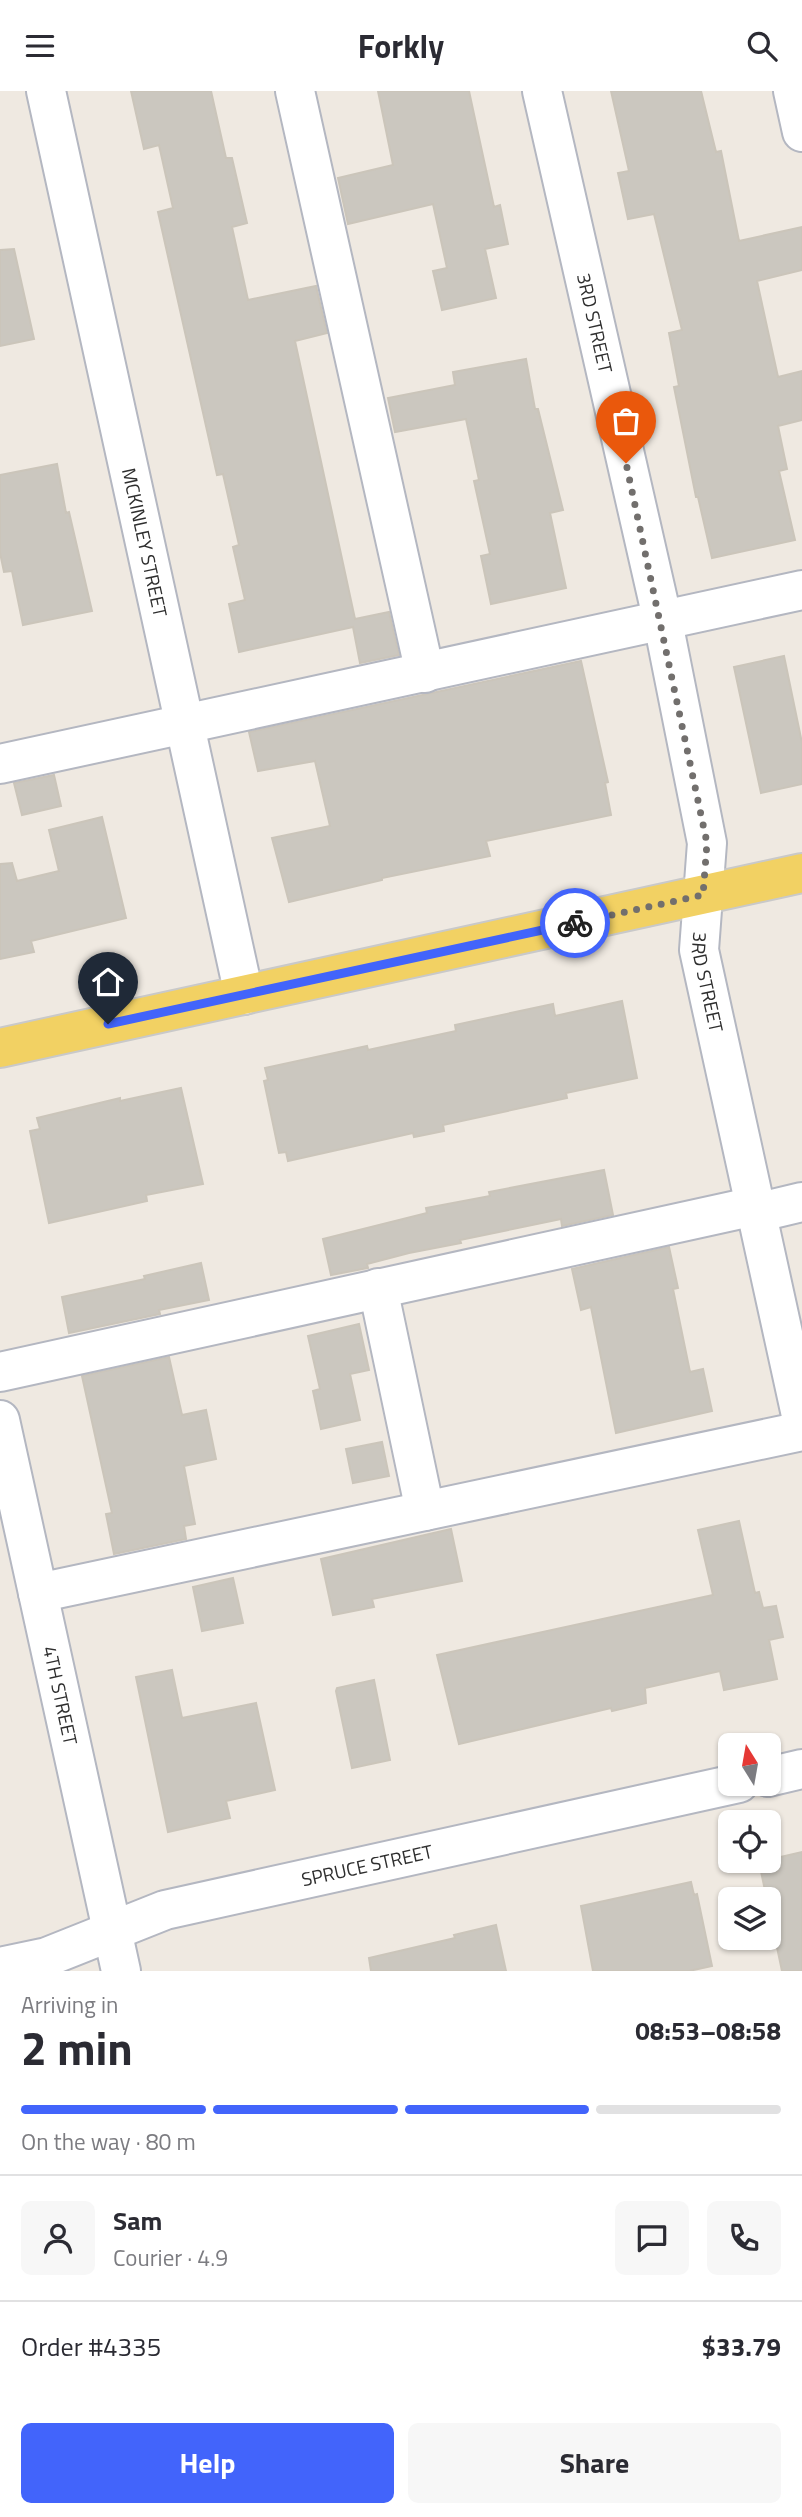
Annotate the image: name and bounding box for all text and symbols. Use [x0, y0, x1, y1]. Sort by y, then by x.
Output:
text: Forkly [358, 22, 444, 70]
icon: menu [21, 27, 59, 65]
icon: search [743, 27, 781, 65]
street label: 3RD STREET [570, 270, 621, 376]
pin [596, 391, 656, 463]
icon: bag [607, 402, 645, 440]
street label: MCKINLEY STREET [115, 465, 176, 619]
courier [540, 888, 610, 958]
icon: bike [556, 904, 594, 942]
street label: 3RD STREET [685, 931, 732, 1035]
pin [78, 952, 138, 1024]
icon: home [89, 963, 127, 1001]
street label: 4TH STREET [36, 1643, 86, 1748]
north arrow [718, 1733, 780, 1795]
map controls [718, 1733, 781, 1950]
button: locate [718, 1810, 781, 1873]
street label: SPRUCE STREET [299, 1836, 435, 1893]
button: layers [718, 1887, 781, 1950]
text: Arriving in [21, 1987, 118, 2022]
text: 08:53–08:58 [635, 2011, 781, 2050]
text: 2 min [21, 2013, 133, 2083]
text: On the way · 80 m [21, 2124, 196, 2159]
button: person [21, 2201, 95, 2275]
text: Sam [113, 2201, 162, 2240]
button: chat [615, 2201, 689, 2275]
button: phone [707, 2201, 781, 2275]
text: Courier · 4.9 [113, 2240, 228, 2275]
text: Order #4335 [21, 2327, 161, 2366]
text: $33.79 [702, 2327, 781, 2366]
button: Help [21, 2423, 394, 2503]
button: Share [408, 2423, 781, 2503]

